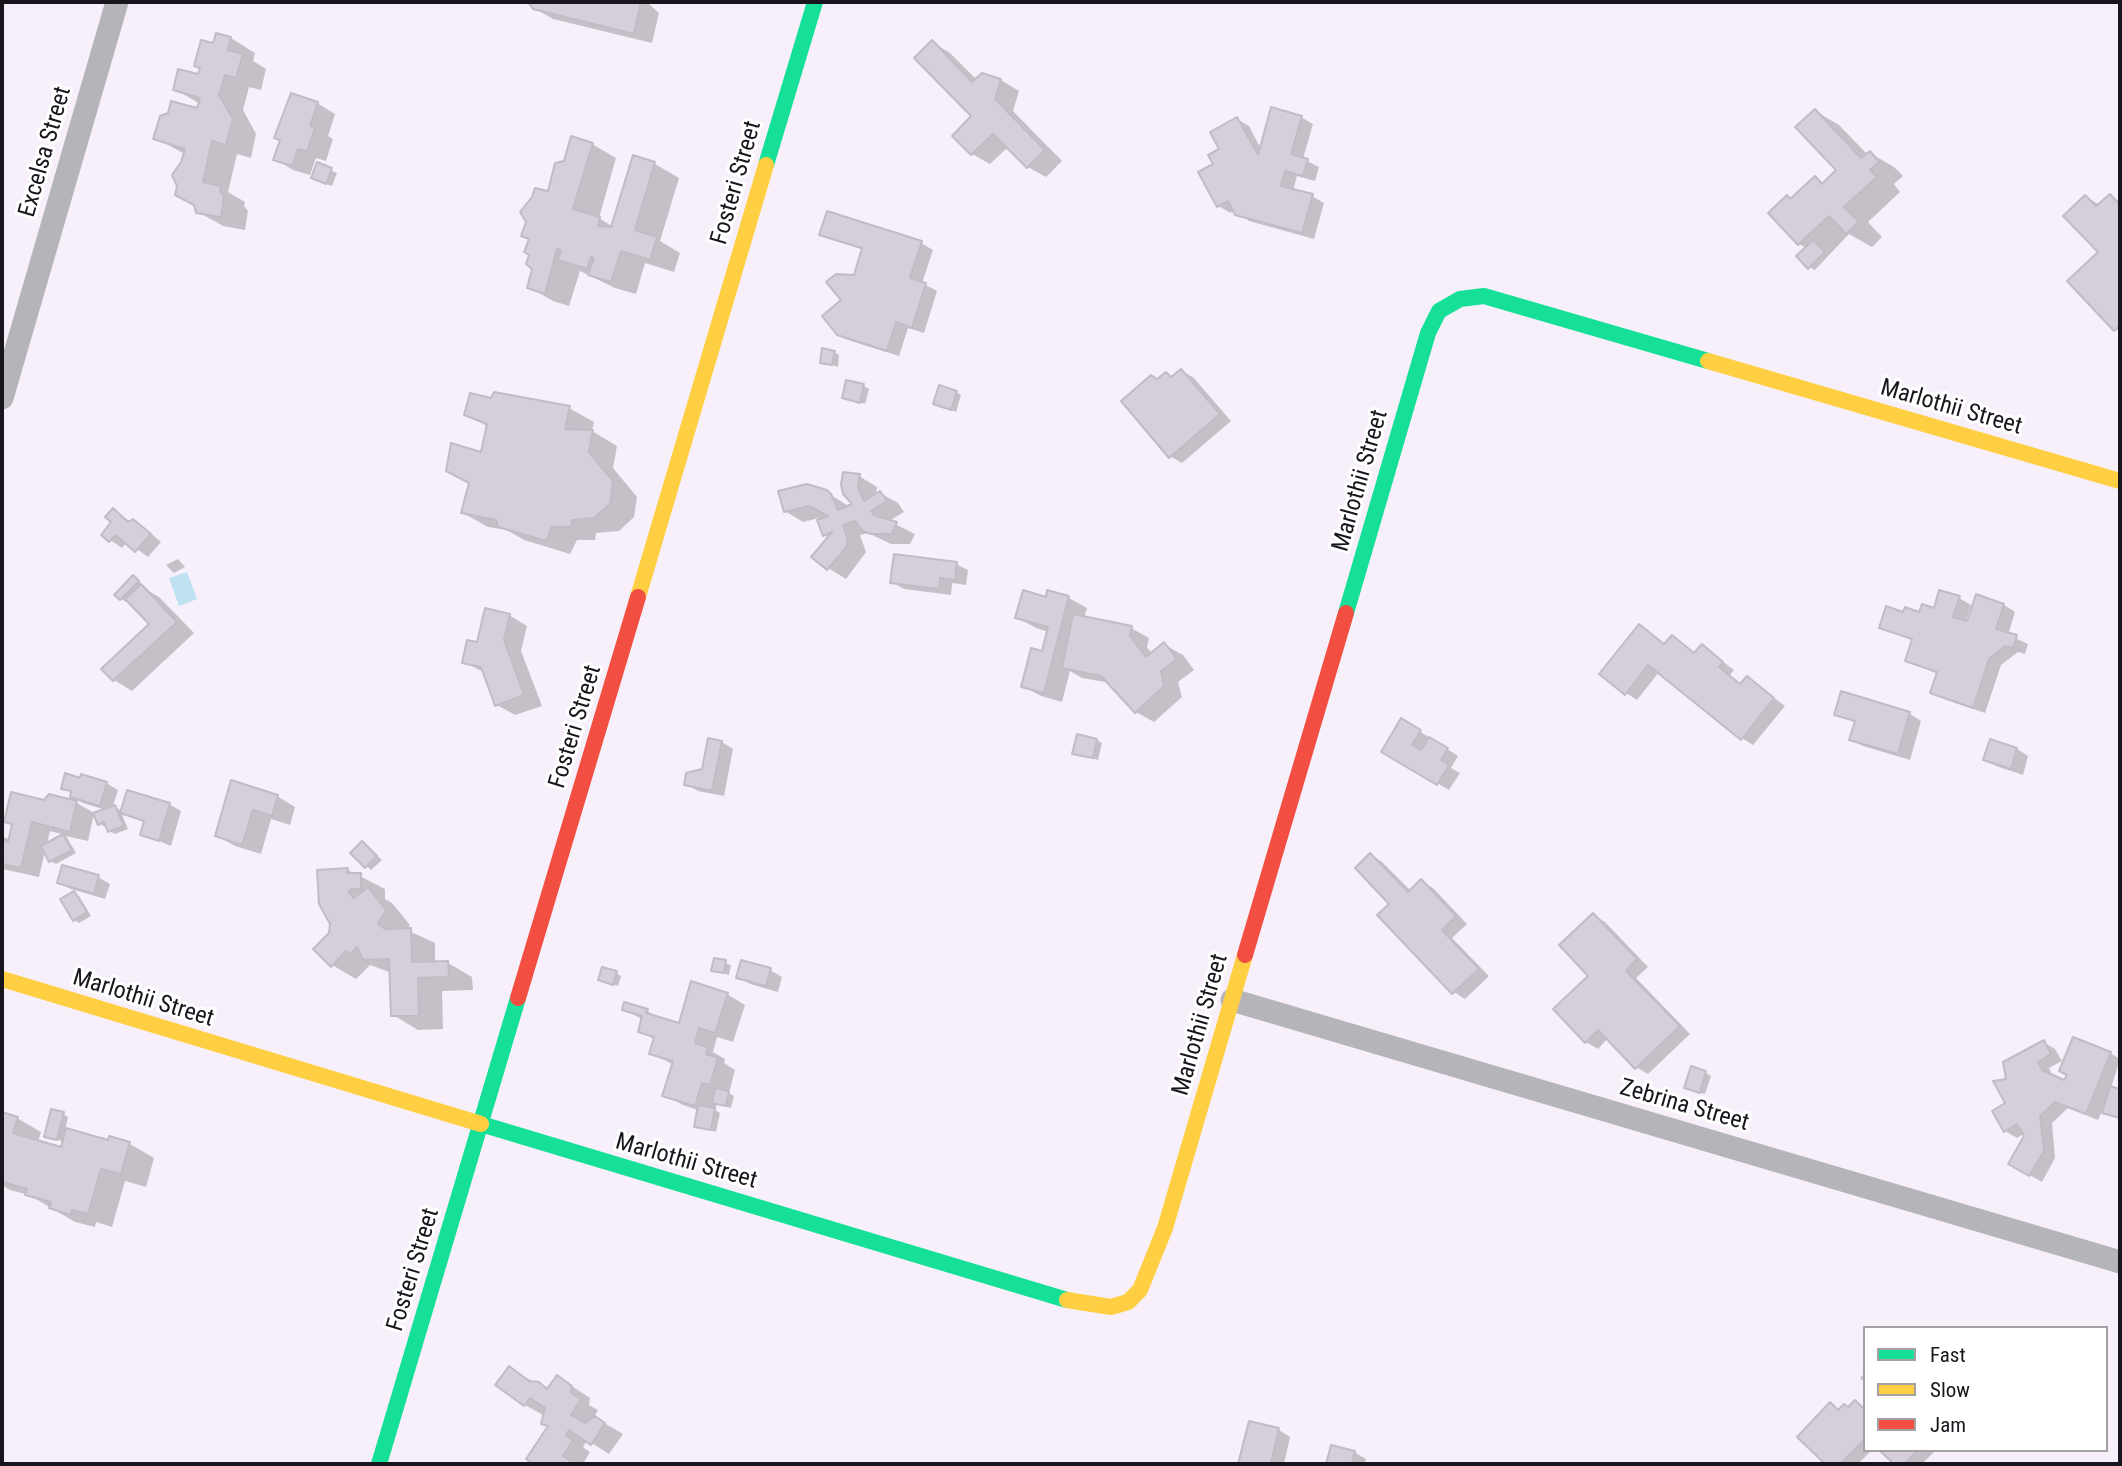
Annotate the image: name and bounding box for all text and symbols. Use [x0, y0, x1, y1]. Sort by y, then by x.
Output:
street label: Excelsa Street [14, 84, 78, 220]
street label: Fosteri Street [706, 118, 768, 248]
street label: Marlothii Street [1877, 374, 2025, 442]
street label: Marlothii Street [1327, 407, 1395, 555]
street label: Fosteri Street [544, 662, 608, 792]
street label: Marlothii Street [1167, 951, 1235, 1099]
street label: Marlothii Street [69, 964, 217, 1034]
street label: Zebrina Street [1616, 1074, 1752, 1138]
street label: Marlothii Street [612, 1128, 760, 1196]
street label: Fosteri Street [382, 1205, 446, 1335]
legend [1863, 1326, 2108, 1452]
text: Fast [1930, 1343, 1966, 1367]
text: Slow [1930, 1378, 1970, 1402]
text: Jam [1930, 1413, 1966, 1437]

